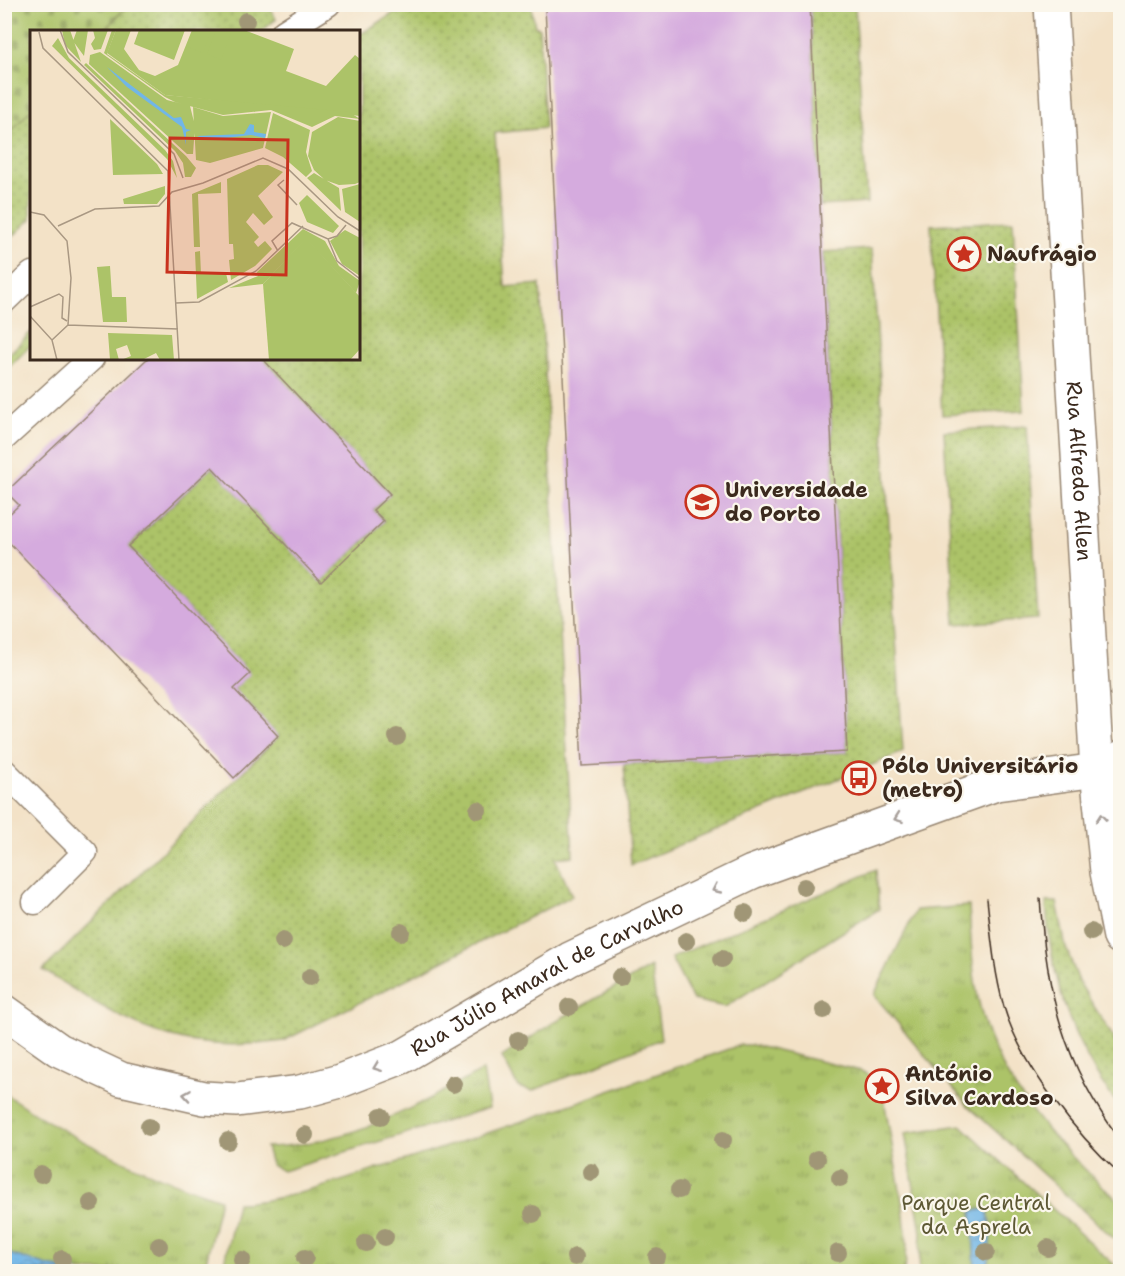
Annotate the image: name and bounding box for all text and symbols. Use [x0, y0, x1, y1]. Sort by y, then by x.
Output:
inset map [30, 30, 360, 360]
place icon: Naufrágio [946, 236, 982, 272]
place label: Naufrágio [987, 240, 1097, 268]
street label: Rua Alfredo Allen [1060, 380, 1098, 562]
place label: Universidade do Porto [725, 476, 868, 528]
school or university icon: Universidade do Porto [684, 484, 720, 520]
place label: Pólo Universitário (metro) [882, 752, 1078, 804]
bus stop icon: Pólo Universitário (metro) [841, 760, 877, 796]
one-way arrow [893, 810, 904, 823]
one-way arrow [1095, 813, 1108, 822]
one-way arrow [712, 882, 723, 894]
street label: Rua Júlio Amaral de Carvalho [405, 893, 688, 1063]
one-way arrow [372, 1060, 383, 1072]
place label: António Silva Cardoso [905, 1060, 1054, 1112]
place icon: António Silva Cardoso [864, 1068, 900, 1104]
one-way arrow [182, 1090, 191, 1102]
park label: Parque Central da Asprela [901, 1189, 1051, 1241]

